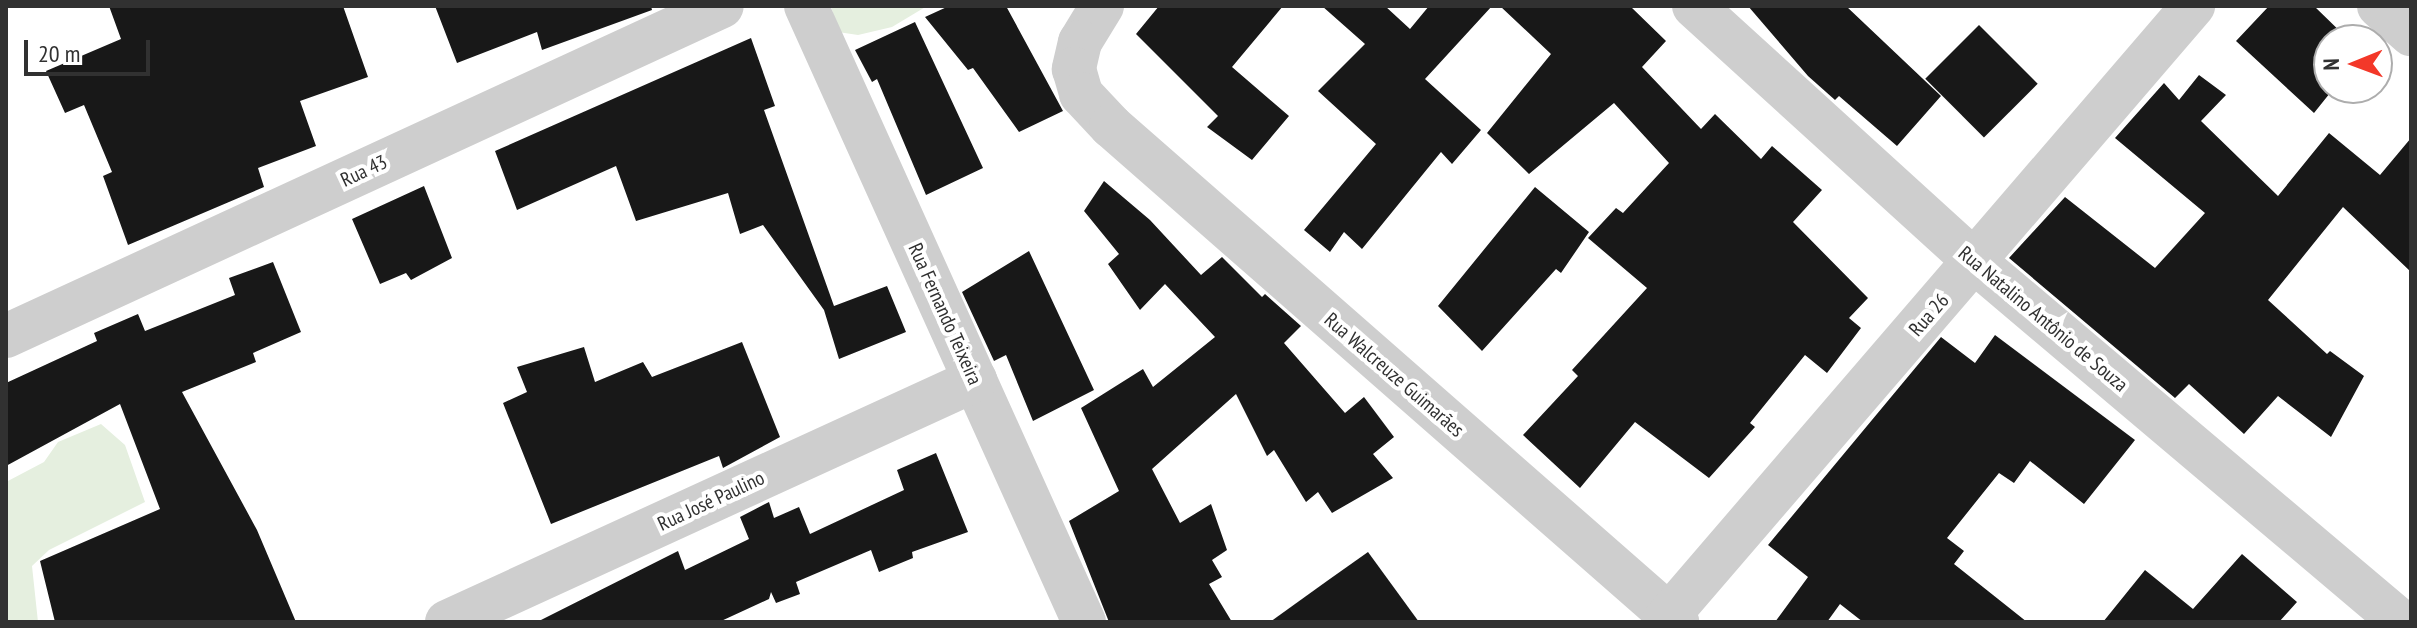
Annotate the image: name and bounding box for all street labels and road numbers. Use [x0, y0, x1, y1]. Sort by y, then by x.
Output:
street label: Rua 43 [337, 150, 391, 192]
street label: Rua Fernando Teixeira [903, 239, 987, 389]
street label: Rua Natalino Antônio de Souza [1953, 241, 2133, 397]
street label: Rua 26 [1904, 289, 1954, 341]
street label: Rua Walcreuze Guimarães [1319, 308, 1469, 442]
street label: Rua José Paulino [654, 466, 768, 536]

